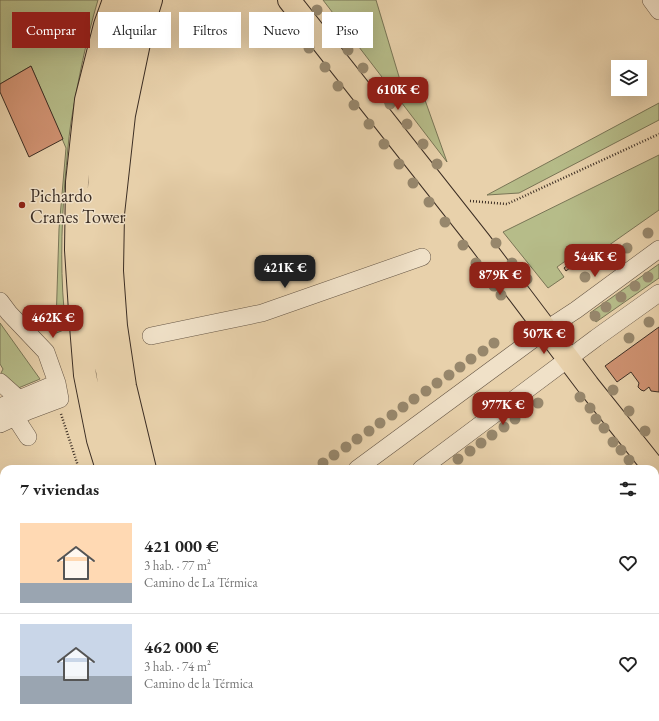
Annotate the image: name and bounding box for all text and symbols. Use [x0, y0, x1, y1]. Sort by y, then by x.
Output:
chip: Comprar [12, 12, 90, 48]
chip: Alquilar [98, 12, 171, 48]
chip: Filtros [179, 12, 241, 48]
chip: Nuevo [249, 12, 314, 48]
chip: Piso [322, 12, 373, 48]
map controls [611, 60, 647, 96]
button: layers [611, 60, 647, 96]
pin: 610K € [365, 77, 431, 111]
text: 610K € [376, 81, 420, 98]
place label: Pichardo Cranes Tower [30, 184, 126, 228]
marker: Pichardo Cranes Tower [17, 200, 27, 210]
pin: 544K € [562, 244, 628, 278]
text: 544K € [573, 248, 617, 265]
pin: 421K € [252, 255, 318, 289]
text: 421K € [263, 259, 307, 276]
pin: 879K € [467, 262, 533, 296]
text: 879K € [478, 266, 522, 283]
pin: 462K € [20, 305, 86, 339]
text: 462K € [31, 309, 75, 326]
pin: 507K € [511, 321, 577, 355]
text: 507K € [522, 325, 566, 342]
pin: 977K € [470, 392, 536, 426]
text: 977K € [481, 396, 525, 413]
text: 7 viviendas [20, 478, 99, 500]
icon: filters [617, 478, 639, 500]
text: 421 000 € [144, 535, 219, 557]
icon: home [52, 539, 100, 587]
icon: heart [617, 552, 639, 574]
text: 3 hab. · 77 m² [144, 557, 211, 574]
text: Camino de La Térmica [144, 574, 258, 591]
text: 462 000 € [144, 636, 219, 658]
icon: home [52, 640, 100, 688]
icon: heart [617, 653, 639, 675]
text: 3 hab. · 74 m² [144, 658, 211, 675]
text: Camino de la Térmica [144, 675, 253, 692]

